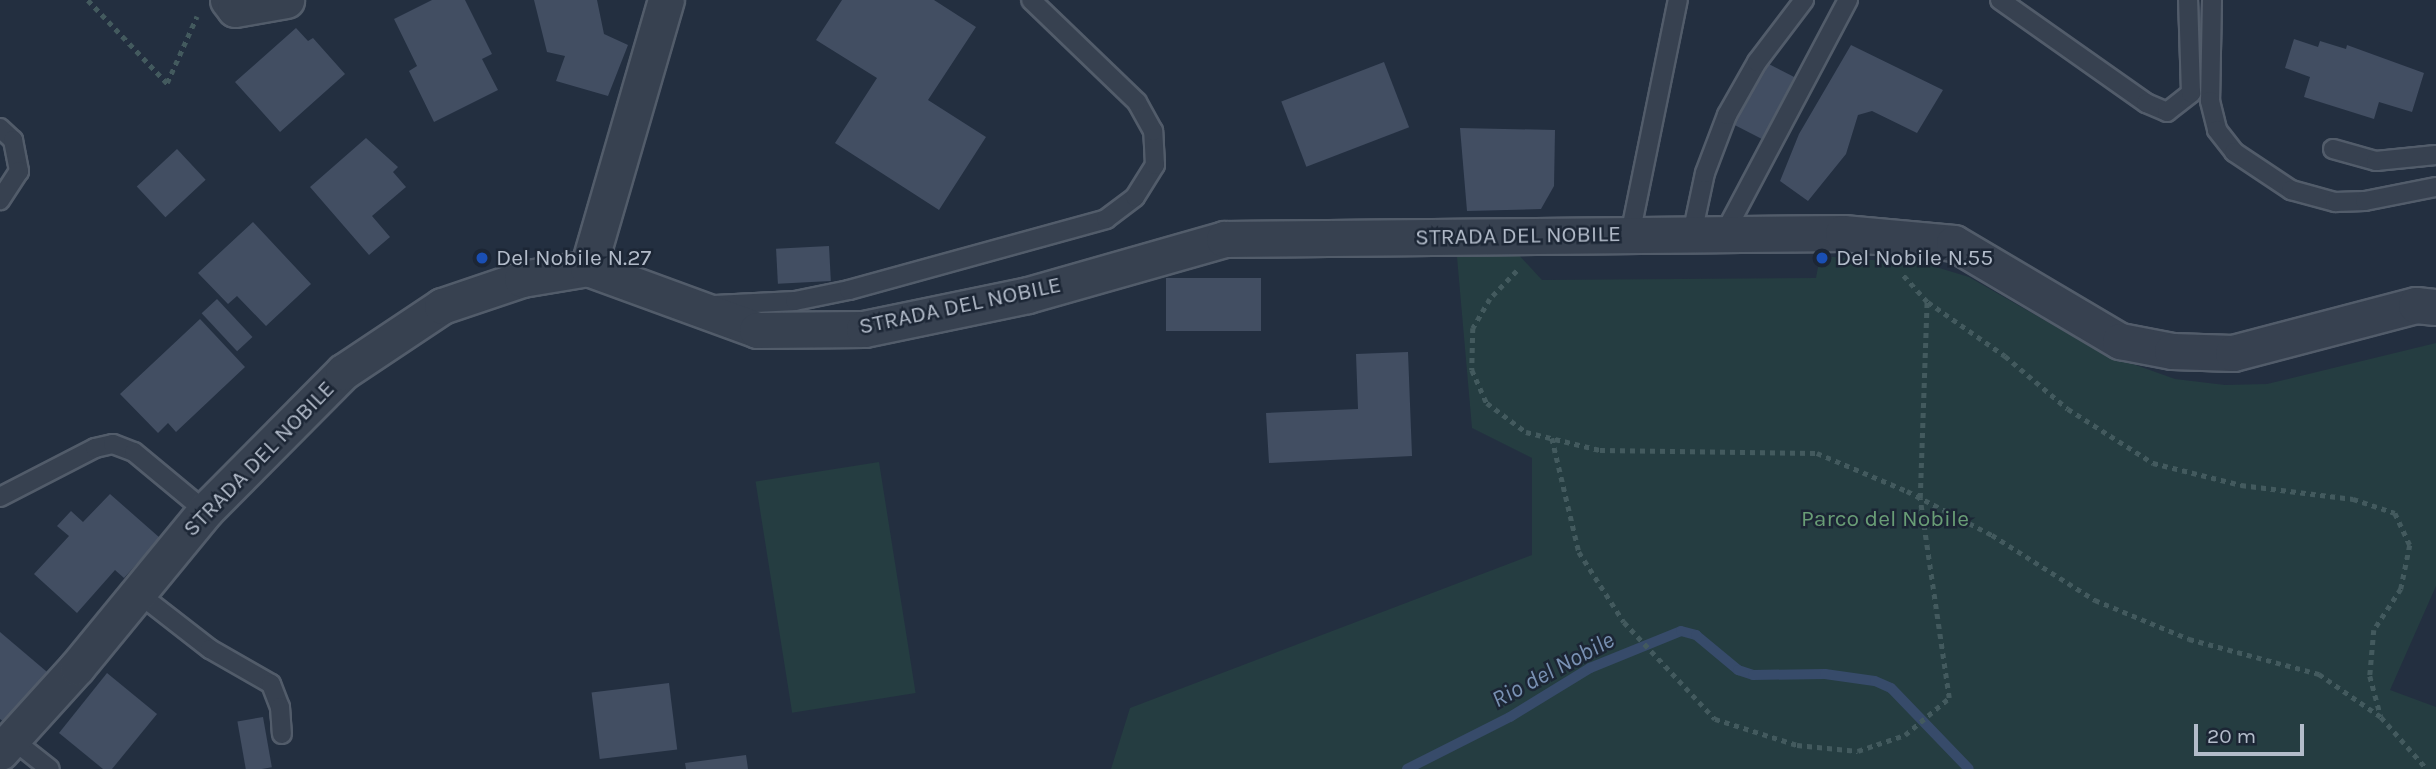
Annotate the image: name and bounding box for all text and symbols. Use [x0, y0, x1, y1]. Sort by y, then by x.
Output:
street label: STRADA DEL NOBILE [1415, 220, 1621, 252]
place label: Del Nobile N.27 [496, 244, 651, 272]
place label: Del Nobile N.55 [1836, 244, 1993, 272]
marker: Del Nobile N.27 [474, 250, 490, 266]
marker: Del Nobile N.55 [1814, 250, 1830, 266]
street label: STRADA DEL NOBILE [856, 271, 1064, 341]
street label: STRADA DEL NOBILE [178, 375, 340, 543]
park label: Parco del Nobile [1801, 505, 1969, 533]
water label: Rio del Nobile [1487, 626, 1619, 714]
scale bar [2198, 710, 2308, 754]
text: 20 m [2207, 724, 2256, 748]

